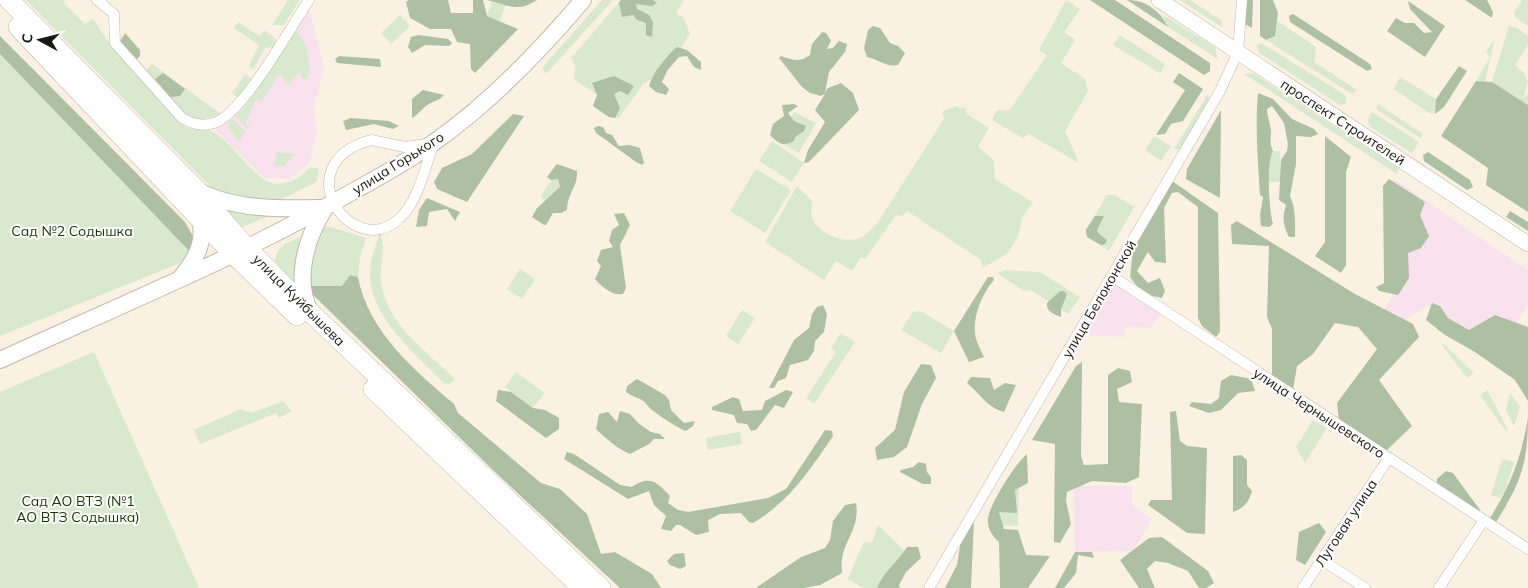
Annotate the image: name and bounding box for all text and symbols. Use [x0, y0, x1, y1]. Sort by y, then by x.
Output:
north arrow [15, 15, 65, 65]
text: С [18, 33, 37, 44]
street label: проспект Строителей [1277, 75, 1409, 169]
street label: улица Горького [349, 128, 447, 198]
park label: Сад №2 Содышка [11, 222, 133, 240]
street label: улица Белоконской [1058, 237, 1140, 361]
street label: улица Куйбышева [249, 250, 349, 350]
street label: улица Чернышевского [1250, 364, 1388, 462]
street label: Луговая улица [1311, 476, 1381, 570]
park label: Сад АО ВТЗ (№1 АО ВТЗ Содышка) [16, 492, 140, 526]

